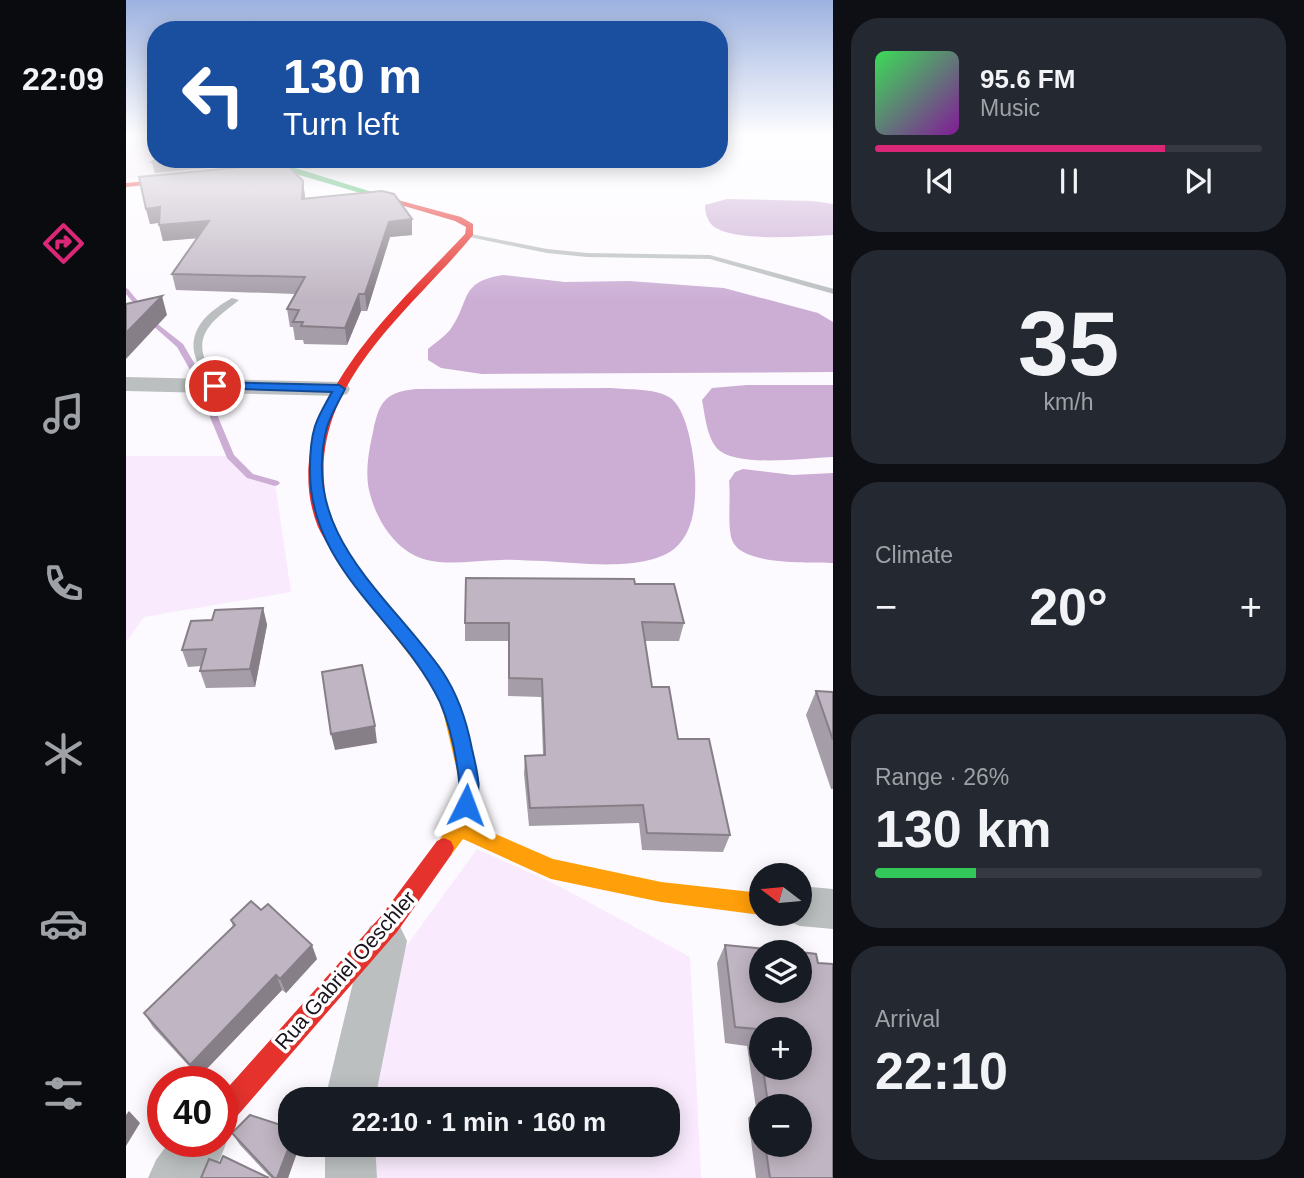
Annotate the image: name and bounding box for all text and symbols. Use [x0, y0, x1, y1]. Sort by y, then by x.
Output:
icon: left [168, 49, 259, 140]
text: 130 m [283, 49, 422, 103]
text: 22:09 [22, 61, 104, 97]
text: 95.6 FM [980, 64, 1075, 94]
text: Music [980, 95, 1040, 121]
text: Turn left [283, 106, 399, 142]
icon: previous [921, 162, 959, 200]
icon: pause [1050, 162, 1088, 200]
icon: next [1179, 162, 1217, 200]
icon: directions [39, 219, 88, 268]
text: 35 [1018, 293, 1119, 394]
pin [185, 356, 245, 416]
icon: arrive [196, 367, 234, 405]
icon: music [39, 389, 88, 438]
text: km/h [1044, 389, 1093, 415]
text: Climate [875, 542, 953, 568]
icon: phone [39, 559, 88, 608]
text: 20° [1029, 578, 1108, 636]
text: − [875, 586, 897, 628]
text: + [1240, 586, 1262, 628]
icon: climate [39, 729, 88, 778]
text: Range · 26% [875, 764, 1009, 790]
position arrow [429, 768, 503, 842]
text: 130 km [875, 800, 1051, 858]
north arrow [749, 863, 812, 926]
map controls [749, 863, 812, 1157]
street label: Rua Gabriel Oeschler [270, 886, 420, 1054]
icon: car [39, 899, 88, 948]
button: layers [749, 940, 812, 1003]
text: Arrival [875, 1006, 940, 1032]
button: + [749, 1017, 812, 1080]
text: 22:10 [875, 1042, 1008, 1100]
speed limit sign: 40 [147, 1066, 238, 1157]
icon: filters [39, 1069, 88, 1118]
button: − [749, 1094, 812, 1157]
text: 22:10 · 1 min · 160 m [352, 1107, 606, 1137]

